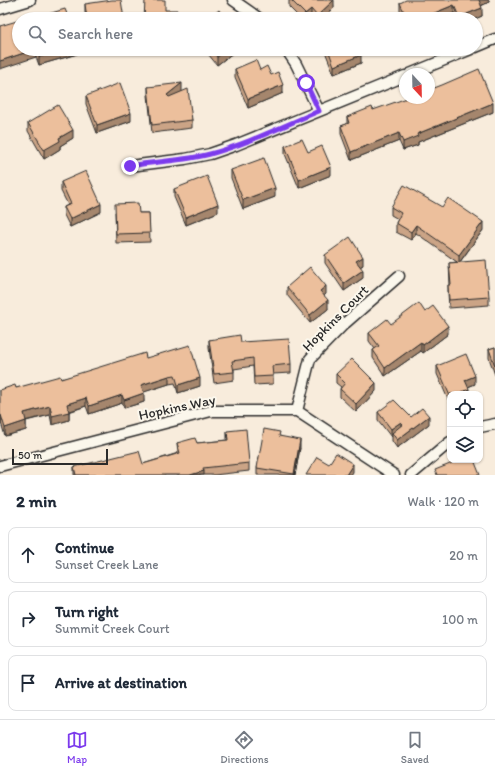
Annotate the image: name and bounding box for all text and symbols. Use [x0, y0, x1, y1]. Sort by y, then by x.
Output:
search box [12, 12, 483, 56]
icon: search [26, 23, 48, 45]
text: Search here [58, 25, 133, 43]
north arrow [399, 68, 435, 104]
route start [297, 74, 315, 92]
route end [121, 157, 139, 175]
street label: Hopkins Court [299, 282, 372, 355]
street label: Hopkins Way [137, 391, 217, 424]
map controls [447, 391, 483, 463]
button: locate [447, 391, 483, 427]
button: layers [447, 427, 483, 463]
scale bar [12, 447, 108, 466]
text: 50 m [18, 449, 42, 462]
text: 2 min [16, 491, 56, 511]
text: Walk · 120 m [408, 494, 479, 509]
text: Continue [55, 539, 114, 557]
icon: ahead [17, 544, 39, 566]
text: 20 m [449, 548, 478, 563]
text: Sunset Creek Lane [55, 557, 159, 572]
text: Turn right [55, 603, 119, 621]
icon: right [17, 608, 39, 630]
text: 100 m [442, 612, 478, 627]
text: Summit Creek Court [55, 621, 170, 636]
icon: arrive [17, 672, 39, 694]
text: Arrive at destination [55, 674, 187, 692]
tab: Map [66, 729, 88, 766]
tab: Directions [220, 729, 269, 766]
tab: Saved [401, 729, 429, 766]

